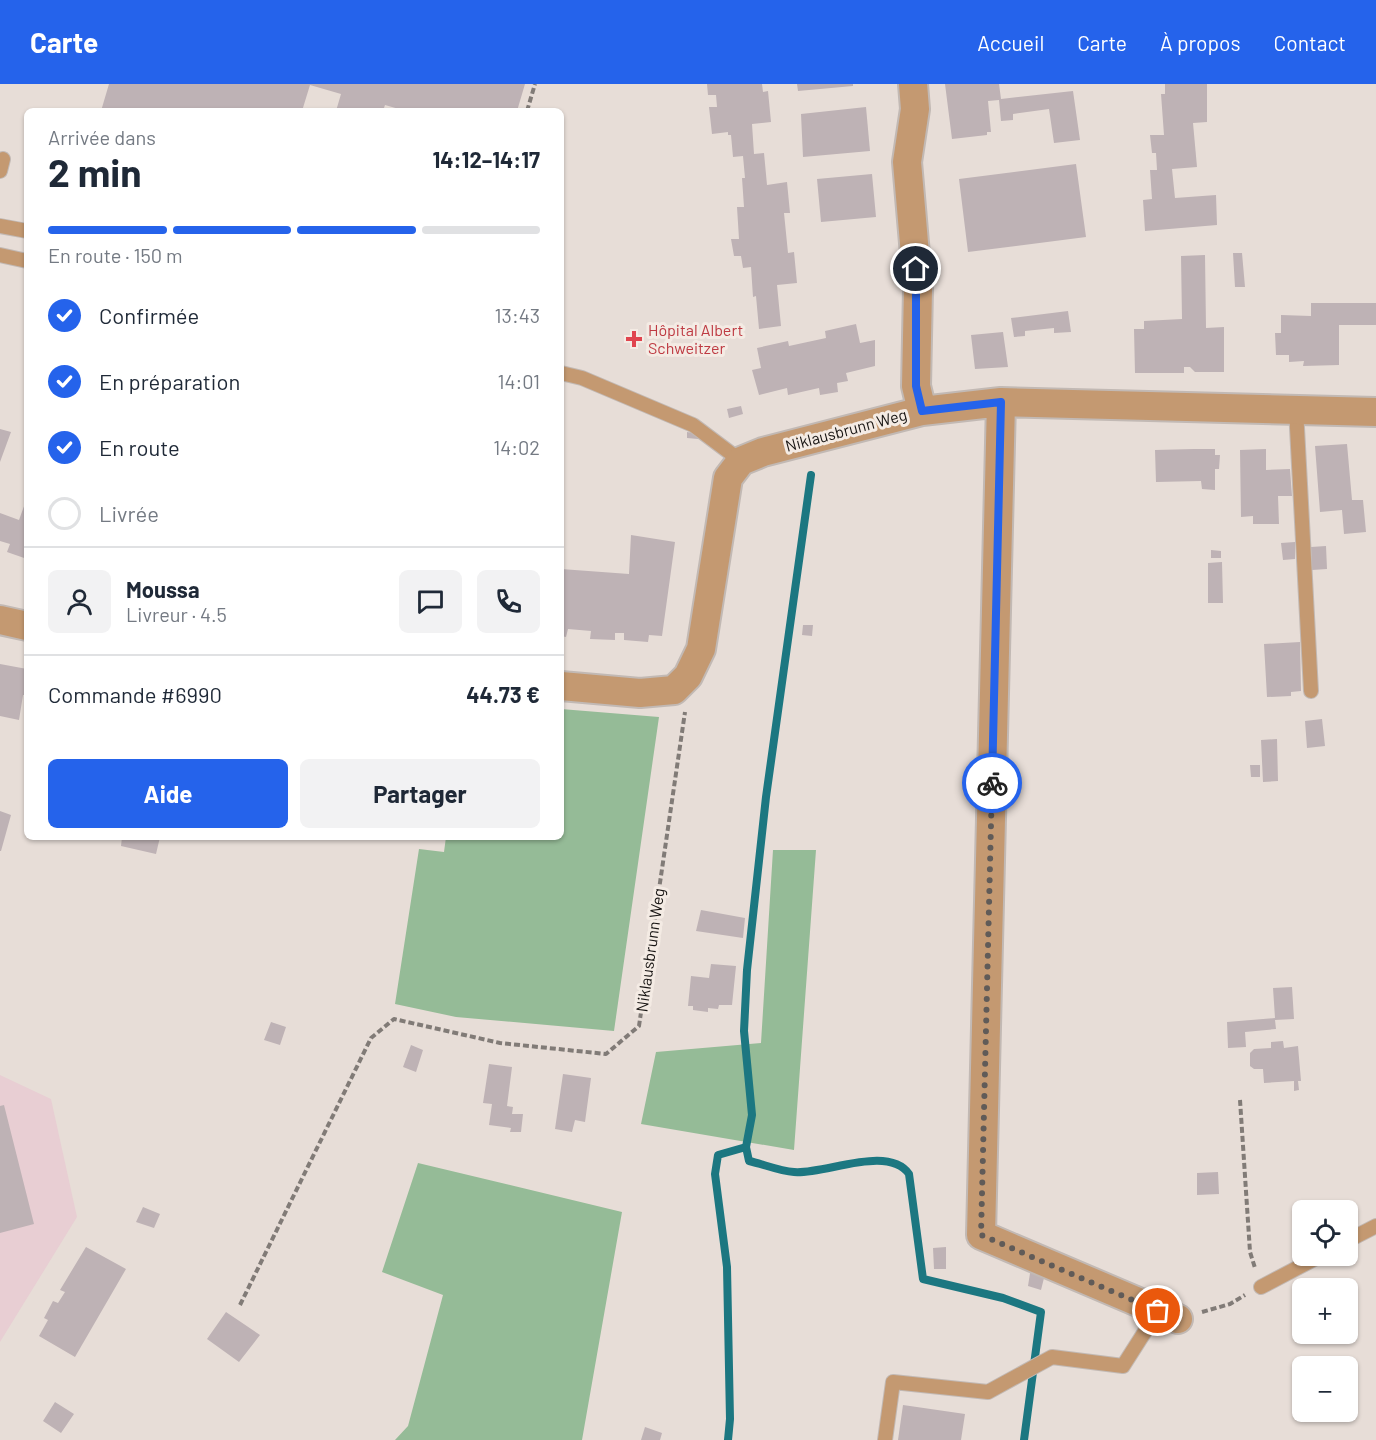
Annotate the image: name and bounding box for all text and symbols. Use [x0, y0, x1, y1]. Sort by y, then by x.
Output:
text: Carte [30, 25, 98, 59]
text: Accueil [977, 30, 1044, 55]
text: Carte [1077, 30, 1127, 55]
text: À propos [1160, 30, 1241, 55]
text: Contact [1274, 30, 1346, 55]
text: Arrivée dans [48, 125, 156, 149]
text: 14:12–14:17 [433, 146, 540, 172]
text: 2 min [48, 148, 141, 195]
text: En route · 150 m [48, 243, 183, 267]
pin [890, 243, 941, 294]
icon: home [899, 252, 932, 285]
icon: check [48, 299, 81, 332]
text: Confirmée [99, 302, 199, 328]
text: 13:43 [495, 303, 540, 327]
place label: Hôpital Albert Schweitzer [648, 320, 743, 357]
marker: Hôpital Albert Schweitzer [625, 330, 643, 348]
icon: check [48, 365, 81, 398]
text: En préparation [99, 368, 240, 394]
text: 14:01 [497, 369, 540, 393]
street label: Niklausbrunn Weg [783, 404, 909, 455]
icon: check [48, 431, 81, 464]
text: En route [99, 434, 180, 460]
text: 14:02 [493, 435, 540, 459]
text: Livrée [99, 500, 159, 526]
button: person [48, 570, 111, 633]
button: chat [399, 570, 462, 633]
button: phone [477, 570, 540, 633]
text: Moussa [126, 576, 200, 602]
text: Livreur · 4.5 [126, 602, 227, 626]
text: Commande #6990 [48, 681, 222, 707]
text: 44.73 € [466, 681, 540, 707]
courier [962, 753, 1022, 813]
button: Aide [48, 759, 288, 828]
button: Partager [300, 759, 540, 828]
icon: bike [976, 767, 1009, 800]
street label: Niklausbrunn Weg [631, 887, 668, 1013]
map controls [1292, 1200, 1358, 1422]
button: locate [1292, 1200, 1358, 1266]
button: + [1292, 1278, 1358, 1344]
pin [1132, 1285, 1183, 1336]
icon: bag [1141, 1294, 1174, 1327]
button: − [1292, 1356, 1358, 1422]

